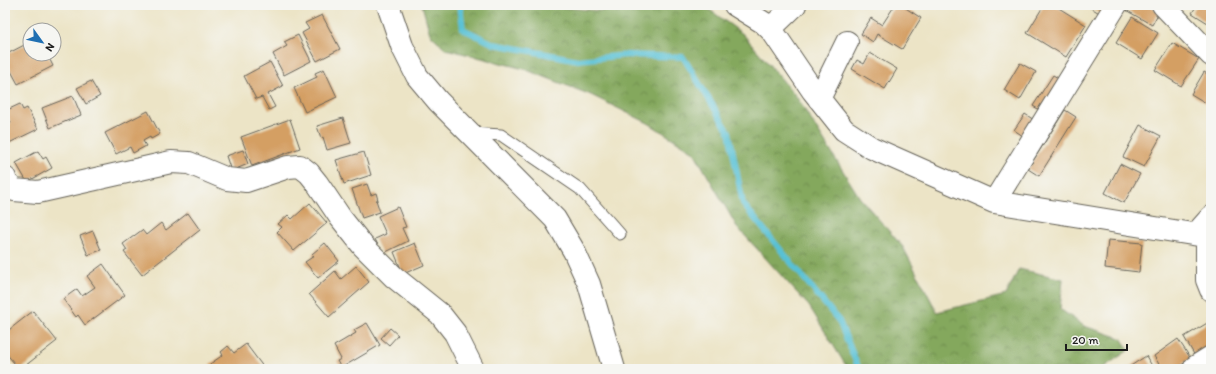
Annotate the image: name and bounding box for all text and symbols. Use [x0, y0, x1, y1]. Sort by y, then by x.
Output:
north arrow [22, 22, 62, 62]
text: N [42, 41, 57, 54]
scale bar [1066, 326, 1127, 352]
text: 20 m [1072, 333, 1099, 347]

